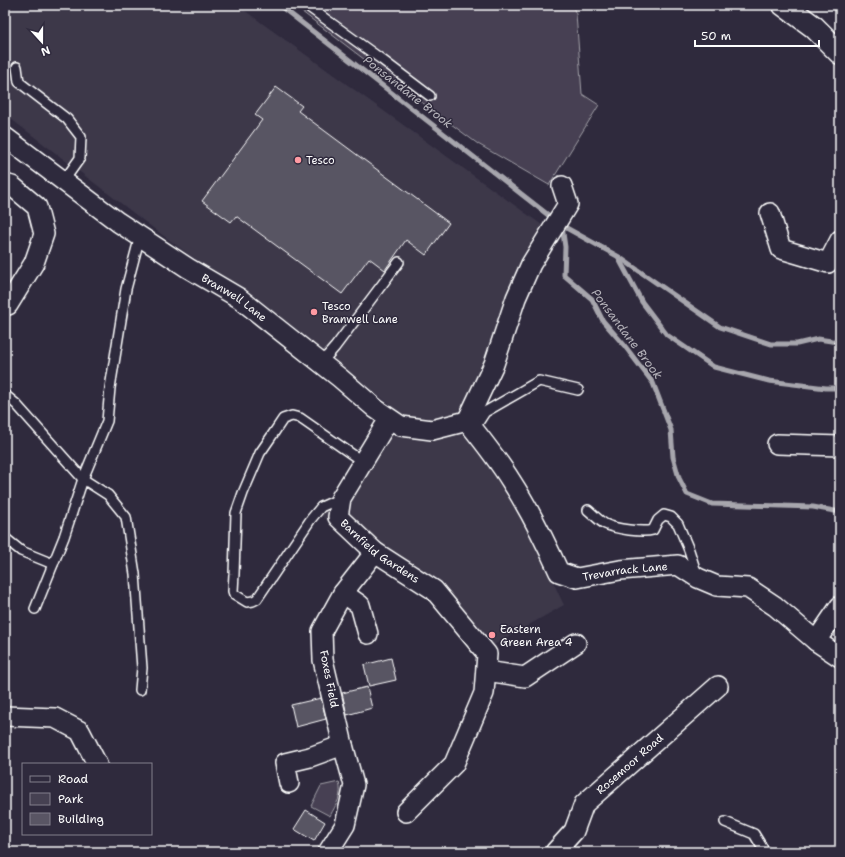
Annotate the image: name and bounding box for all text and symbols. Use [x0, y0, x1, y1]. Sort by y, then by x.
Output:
north arrow [22, 22, 62, 62]
scale bar [695, 22, 819, 48]
text: 50 m [701, 28, 731, 44]
text: N [38, 42, 52, 60]
water label: Ponsandane Brook [360, 52, 456, 132]
place label: Tesco [306, 153, 335, 168]
marker: Tesco [293, 155, 303, 165]
street label: Branwell Lane [199, 270, 270, 325]
water label: Ponsandane Brook [588, 286, 666, 382]
place label: Tesco Branwell Lane [322, 299, 398, 327]
marker: Tesco Branwell Lane [309, 307, 319, 317]
street label: Barnfield Gardens [337, 516, 423, 586]
street label: Trevarrack Lane [581, 558, 668, 584]
place label: Eastern Green Area 4 [500, 622, 573, 650]
marker: Eastern Green Area 4 [487, 630, 497, 640]
street label: Foxes Field [316, 649, 342, 709]
street label: Rosemoor Road [593, 730, 666, 797]
legend [22, 763, 152, 835]
text: Road [58, 771, 89, 787]
text: Park [58, 791, 84, 807]
text: Building [58, 811, 104, 827]

